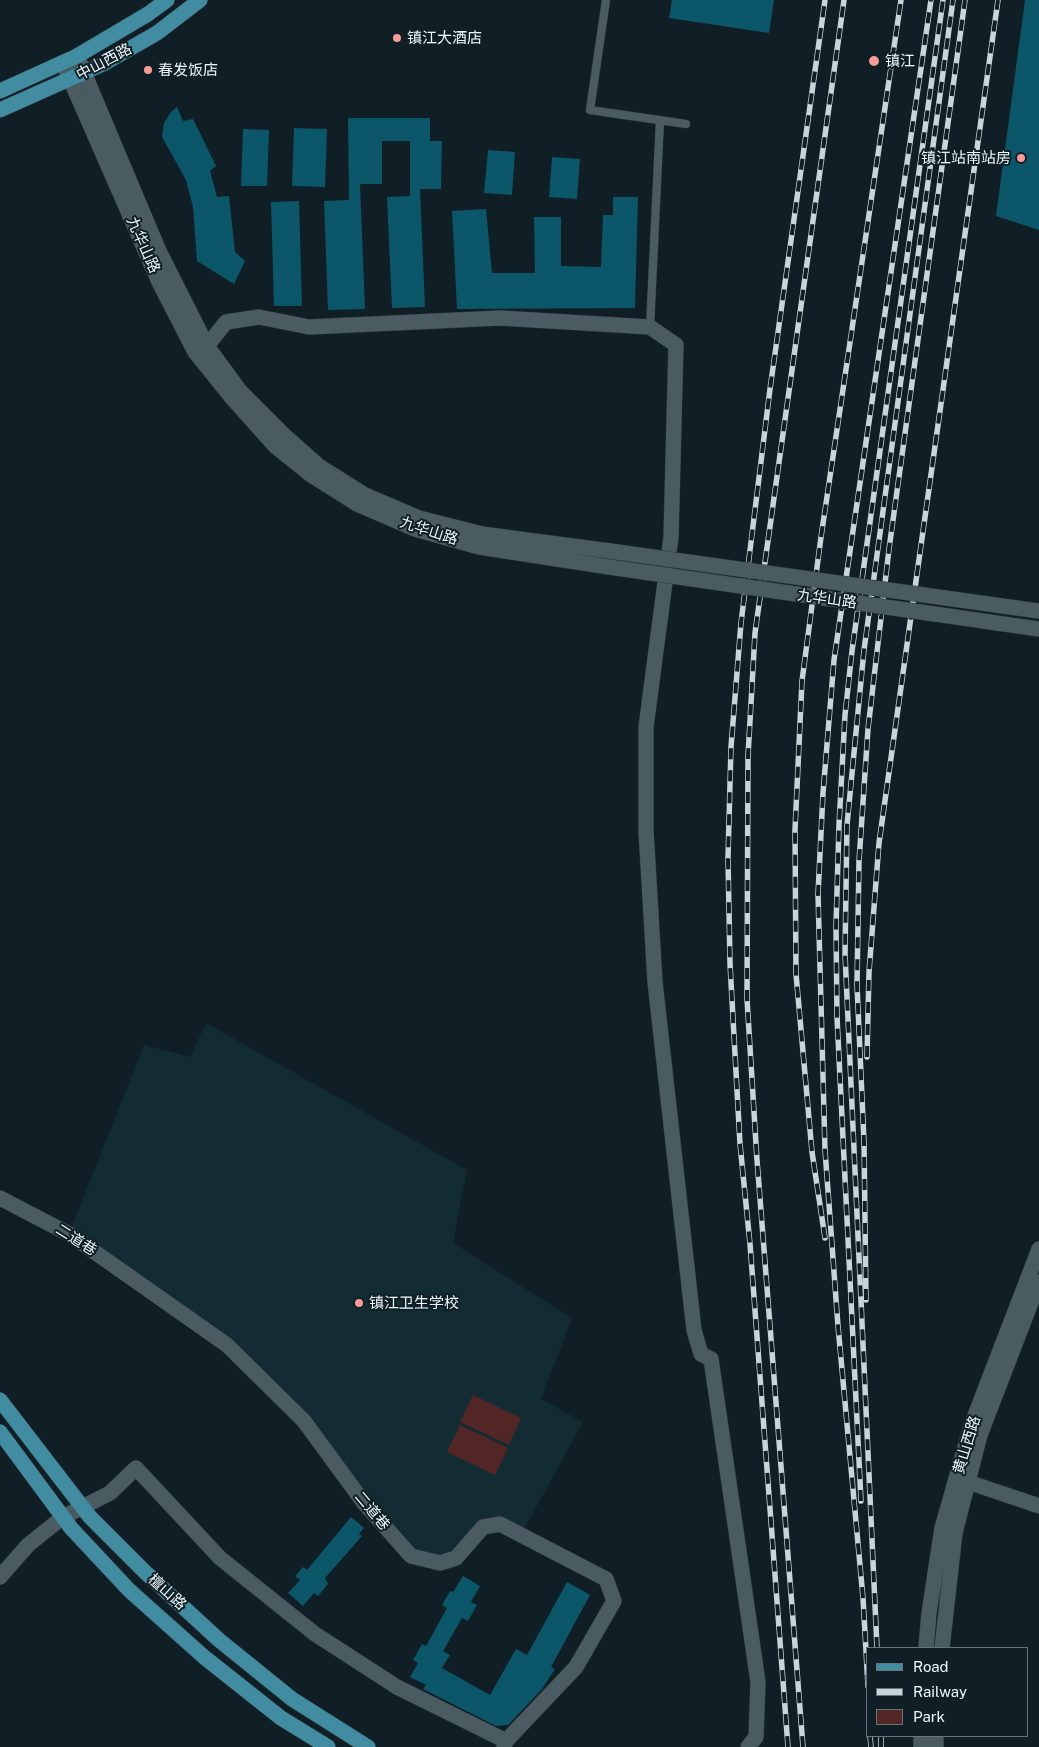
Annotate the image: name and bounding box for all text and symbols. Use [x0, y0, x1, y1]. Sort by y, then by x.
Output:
place label: 镇江大酒店 [407, 29, 482, 47]
marker: 镇江大酒店 [391, 32, 403, 44]
street label: 中山西路 [73, 40, 135, 84]
place label: 镇江 [885, 52, 915, 70]
marker: 镇江 [867, 54, 881, 68]
place label: 春发饭店 [158, 61, 218, 79]
marker: 春发饭店 [142, 64, 154, 76]
place label: 镇江站南站房 [921, 149, 1011, 167]
marker: 镇江站南站房 [1015, 152, 1027, 164]
street label: 九华山路 [123, 214, 163, 276]
street label: 九华山路 [398, 513, 460, 549]
street label: 九华山路 [796, 586, 858, 612]
street label: 二道巷 [52, 1220, 100, 1260]
place label: 镇江卫生学校 [369, 1294, 459, 1312]
marker: 镇江卫生学校 [353, 1297, 365, 1309]
street label: 黄山西路 [950, 1414, 984, 1476]
street label: 二道巷 [351, 1488, 393, 1534]
street label: 檀山路 [144, 1570, 190, 1614]
legend [866, 1647, 1029, 1737]
text: Road [913, 1658, 949, 1675]
text: Railway [913, 1683, 967, 1700]
text: Park [913, 1708, 945, 1725]

